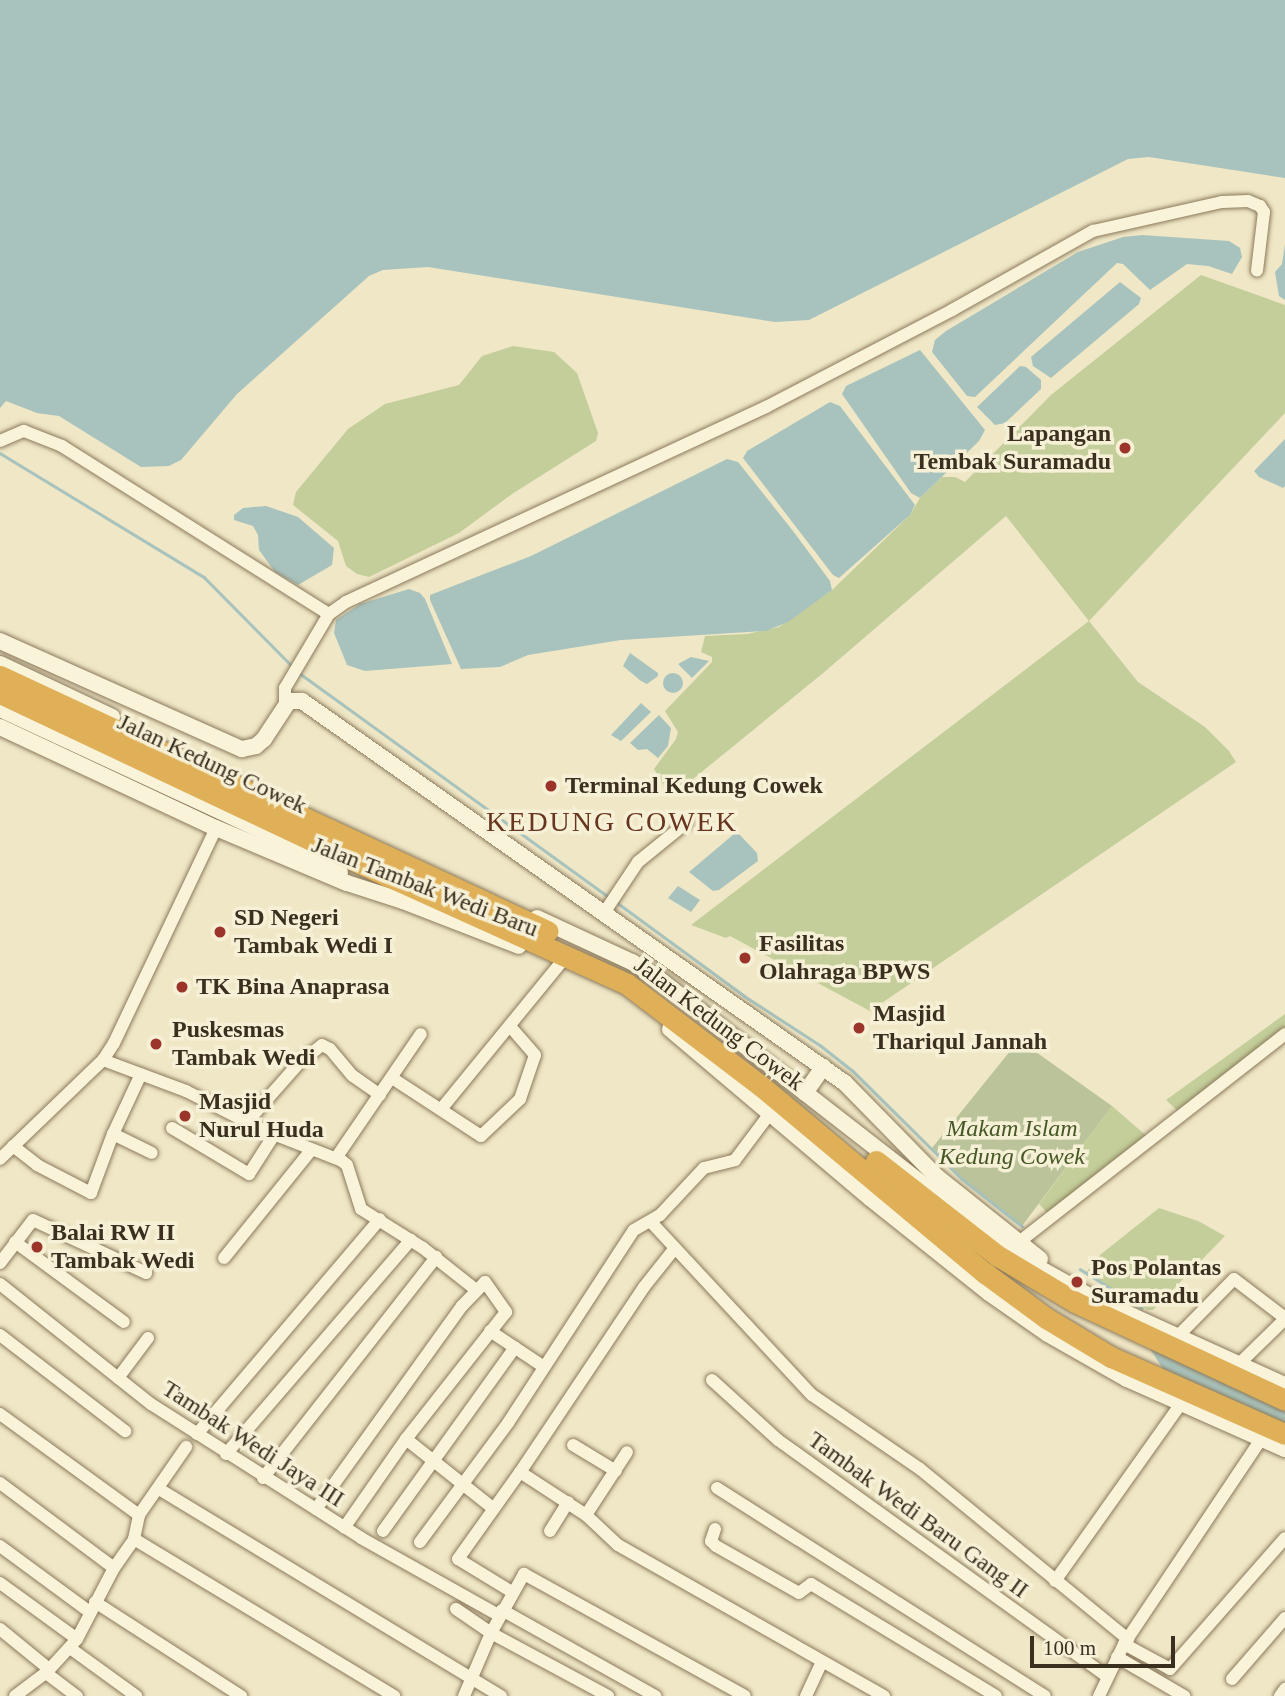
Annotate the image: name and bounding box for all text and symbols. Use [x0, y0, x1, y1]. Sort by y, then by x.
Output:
place label: Lapangan Tembak Suramadu [914, 420, 1111, 476]
marker: Lapangan Tembak Suramadu [1117, 440, 1133, 456]
street label: Jalan Kedung Cowek [113, 708, 311, 820]
place label: Terminal Kedung Cowek [565, 772, 823, 800]
marker: Terminal Kedung Cowek [543, 778, 559, 794]
district label: KEDUNG COWEK [488, 805, 736, 839]
street label: Jalan Tambak Wedi Baru [307, 830, 543, 944]
place label: SD Negeri Tambak Wedi I [234, 904, 393, 960]
marker: SD Negeri Tambak Wedi I [212, 924, 228, 940]
place label: Fasilitas Olahraga BPWS [759, 930, 930, 986]
marker: Fasilitas Olahraga BPWS [737, 950, 753, 966]
street label: Jalan Kedung Cowek [628, 951, 810, 1097]
place label: TK Bina Anaprasa [196, 973, 391, 1001]
marker: TK Bina Anaprasa [174, 979, 190, 995]
place label: Masjid Thariqul Jannah [873, 1000, 1047, 1056]
place label: Puskesmas Tambak Wedi [172, 1016, 316, 1072]
marker: Masjid Thariqul Jannah [851, 1020, 867, 1036]
marker: Puskesmas Tambak Wedi [146, 1034, 166, 1054]
place label: Masjid Nurul Huda [199, 1088, 324, 1144]
marker: Masjid Nurul Huda [177, 1108, 193, 1124]
park label: Makam Islam Kedung Cowek [939, 1115, 1085, 1171]
place label: Balai RW II Tambak Wedi [51, 1219, 195, 1275]
marker: Balai RW II Tambak Wedi [29, 1239, 45, 1255]
place label: Pos Polantas Suramadu [1091, 1254, 1221, 1310]
marker: Pos Polantas Suramadu [1069, 1274, 1085, 1290]
street label: Tambak Wedi Jaya III [156, 1374, 350, 1514]
street label: Tambak Wedi Baru Gang II [802, 1425, 1034, 1605]
scale bar [1033, 1622, 1178, 1666]
text: 100 m [1043, 1636, 1096, 1660]

